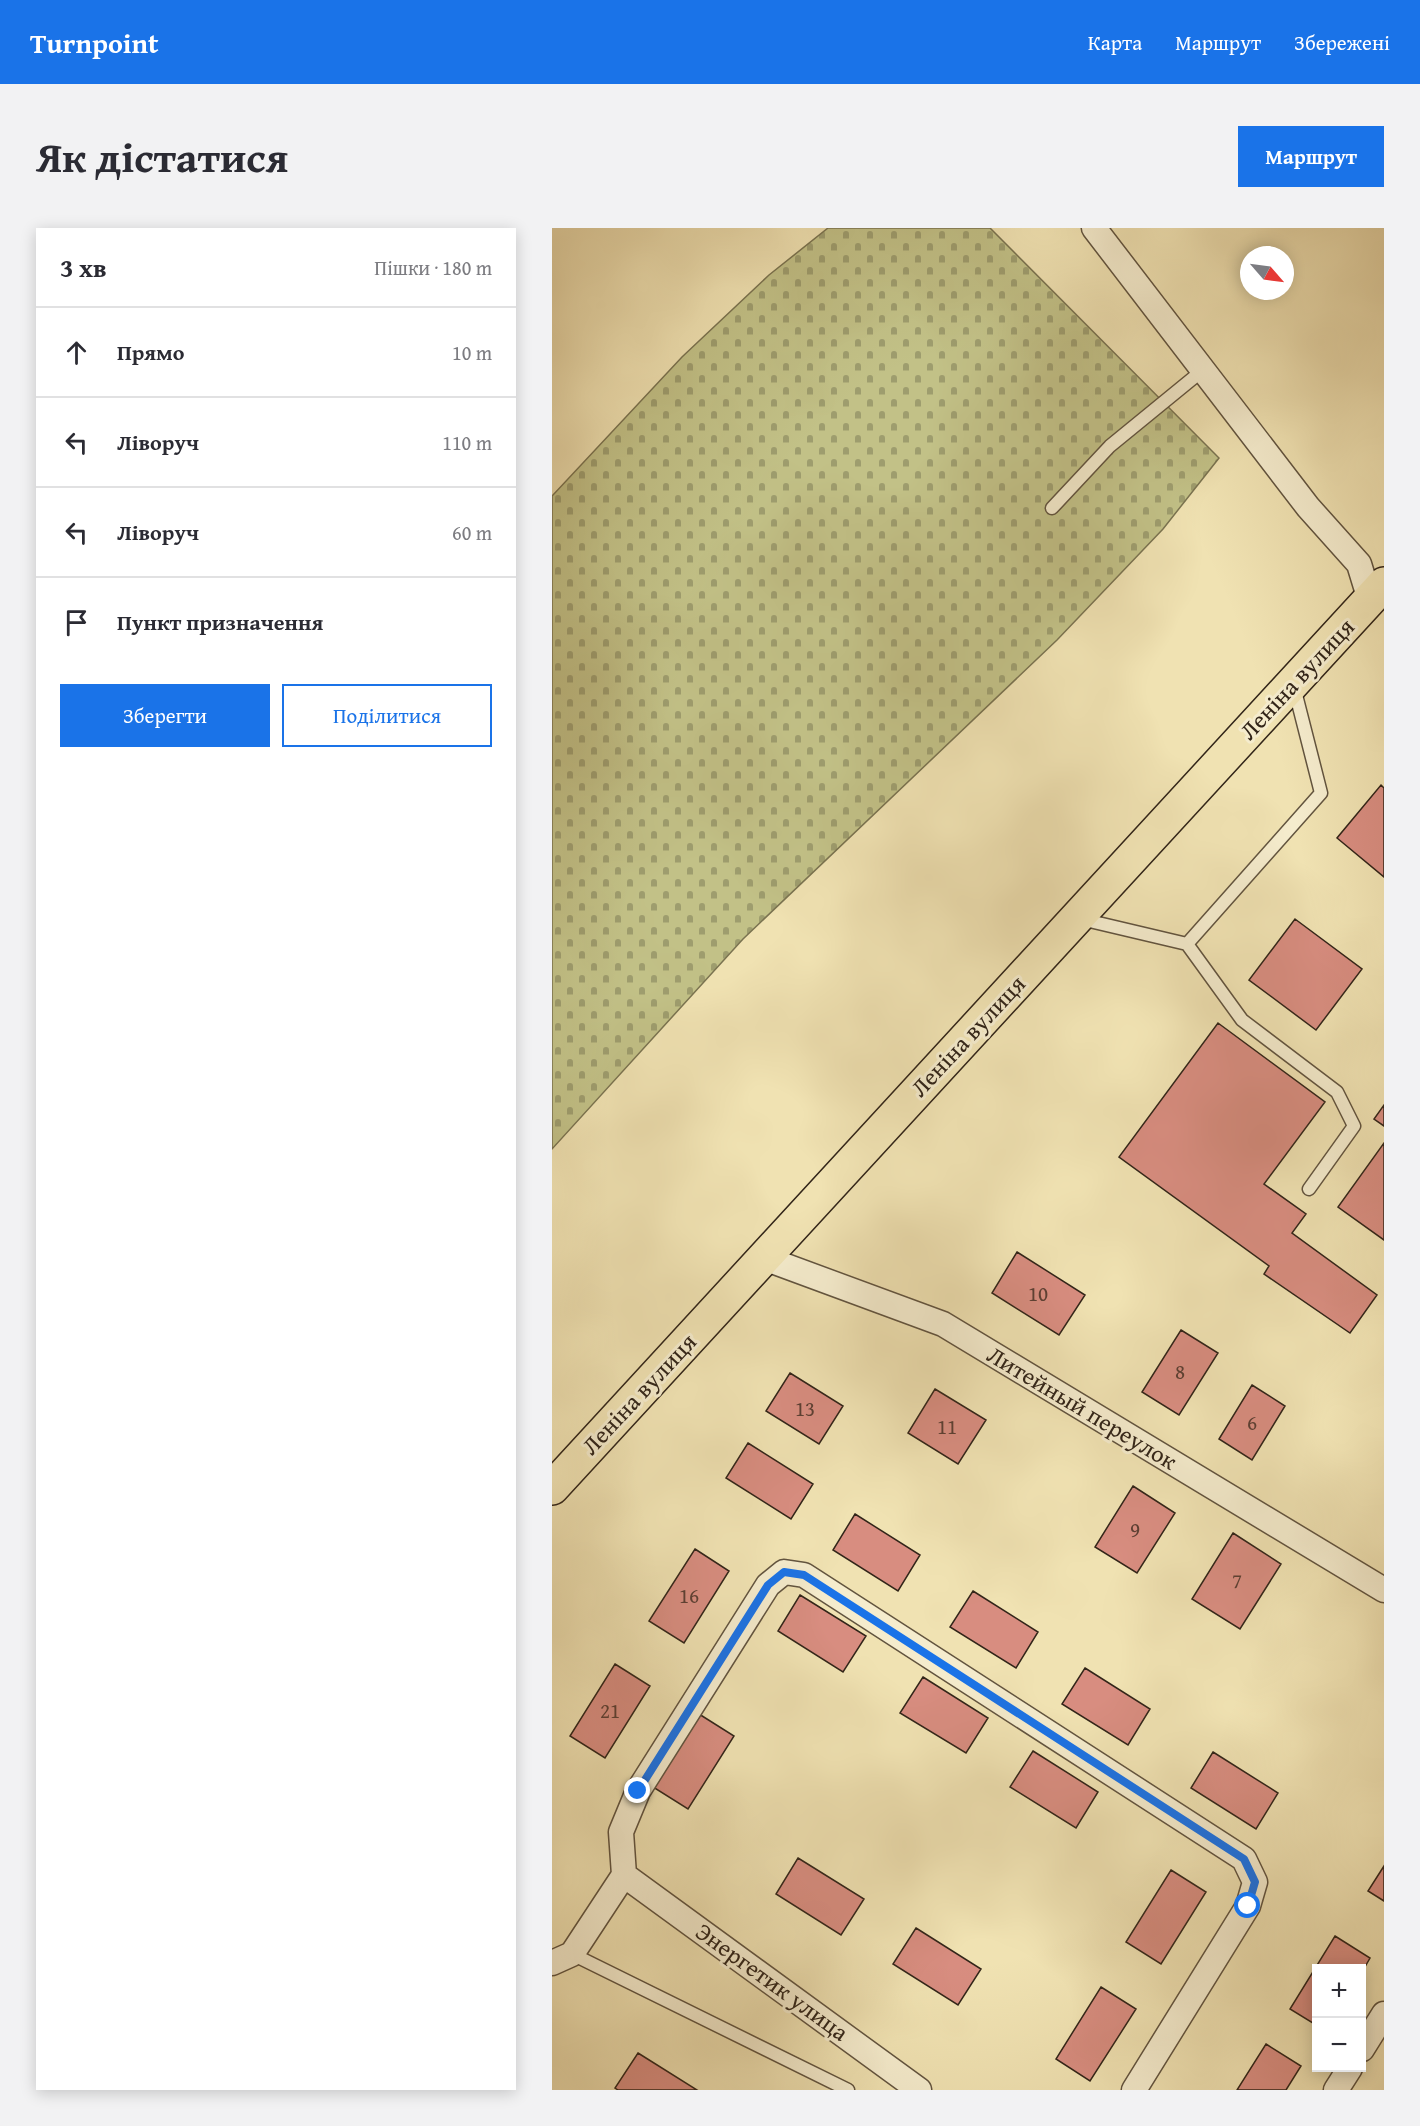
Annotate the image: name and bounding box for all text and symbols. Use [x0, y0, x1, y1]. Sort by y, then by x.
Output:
text: Turnpoint [30, 22, 159, 63]
text: Карта [1088, 27, 1142, 58]
text: Маршрут [1175, 27, 1261, 58]
text: Збережені [1294, 27, 1390, 58]
text: Як дістатися [36, 126, 288, 187]
button: Маршрут [1238, 126, 1384, 187]
north arrow [1240, 246, 1294, 300]
text: 3 хв [60, 248, 107, 287]
text: Пішки · 180 m [374, 253, 492, 282]
icon: ahead [60, 336, 93, 369]
text: Прямо [117, 336, 184, 368]
text: 10 m [452, 338, 492, 367]
icon: left [60, 426, 93, 459]
text: Ліворуч [117, 426, 199, 458]
text: 110 m [442, 428, 492, 457]
icon: left [60, 516, 93, 549]
text: Ліворуч [117, 516, 199, 548]
text: 60 m [452, 518, 492, 547]
icon: arrive [60, 606, 93, 639]
text: Пункт призначення [117, 606, 323, 638]
street label: Леніна вулиця [1231, 610, 1362, 747]
button: Зберегти [60, 684, 270, 747]
button: Поділитися [282, 684, 492, 747]
street label: Леніна вулиця [902, 967, 1033, 1104]
house number: 10 [1028, 1278, 1048, 1309]
street label: Леніна вулиця [573, 1325, 704, 1462]
street label: Литейный переулок [981, 1337, 1184, 1478]
house number: 8 [1175, 1356, 1185, 1387]
house number: 13 [795, 1393, 815, 1424]
house number: 6 [1247, 1407, 1257, 1438]
house number: 11 [937, 1411, 957, 1442]
house number: 9 [1130, 1514, 1140, 1545]
house number: 7 [1232, 1565, 1242, 1596]
house number: 16 [679, 1580, 699, 1611]
house number: 21 [600, 1695, 620, 1726]
route end [624, 1777, 650, 1803]
route start [1234, 1892, 1260, 1918]
street label: Энергетик улица [688, 1914, 857, 2050]
map controls [1312, 1964, 1366, 2072]
button: + [1312, 1964, 1366, 2018]
button: − [1312, 2018, 1366, 2072]

